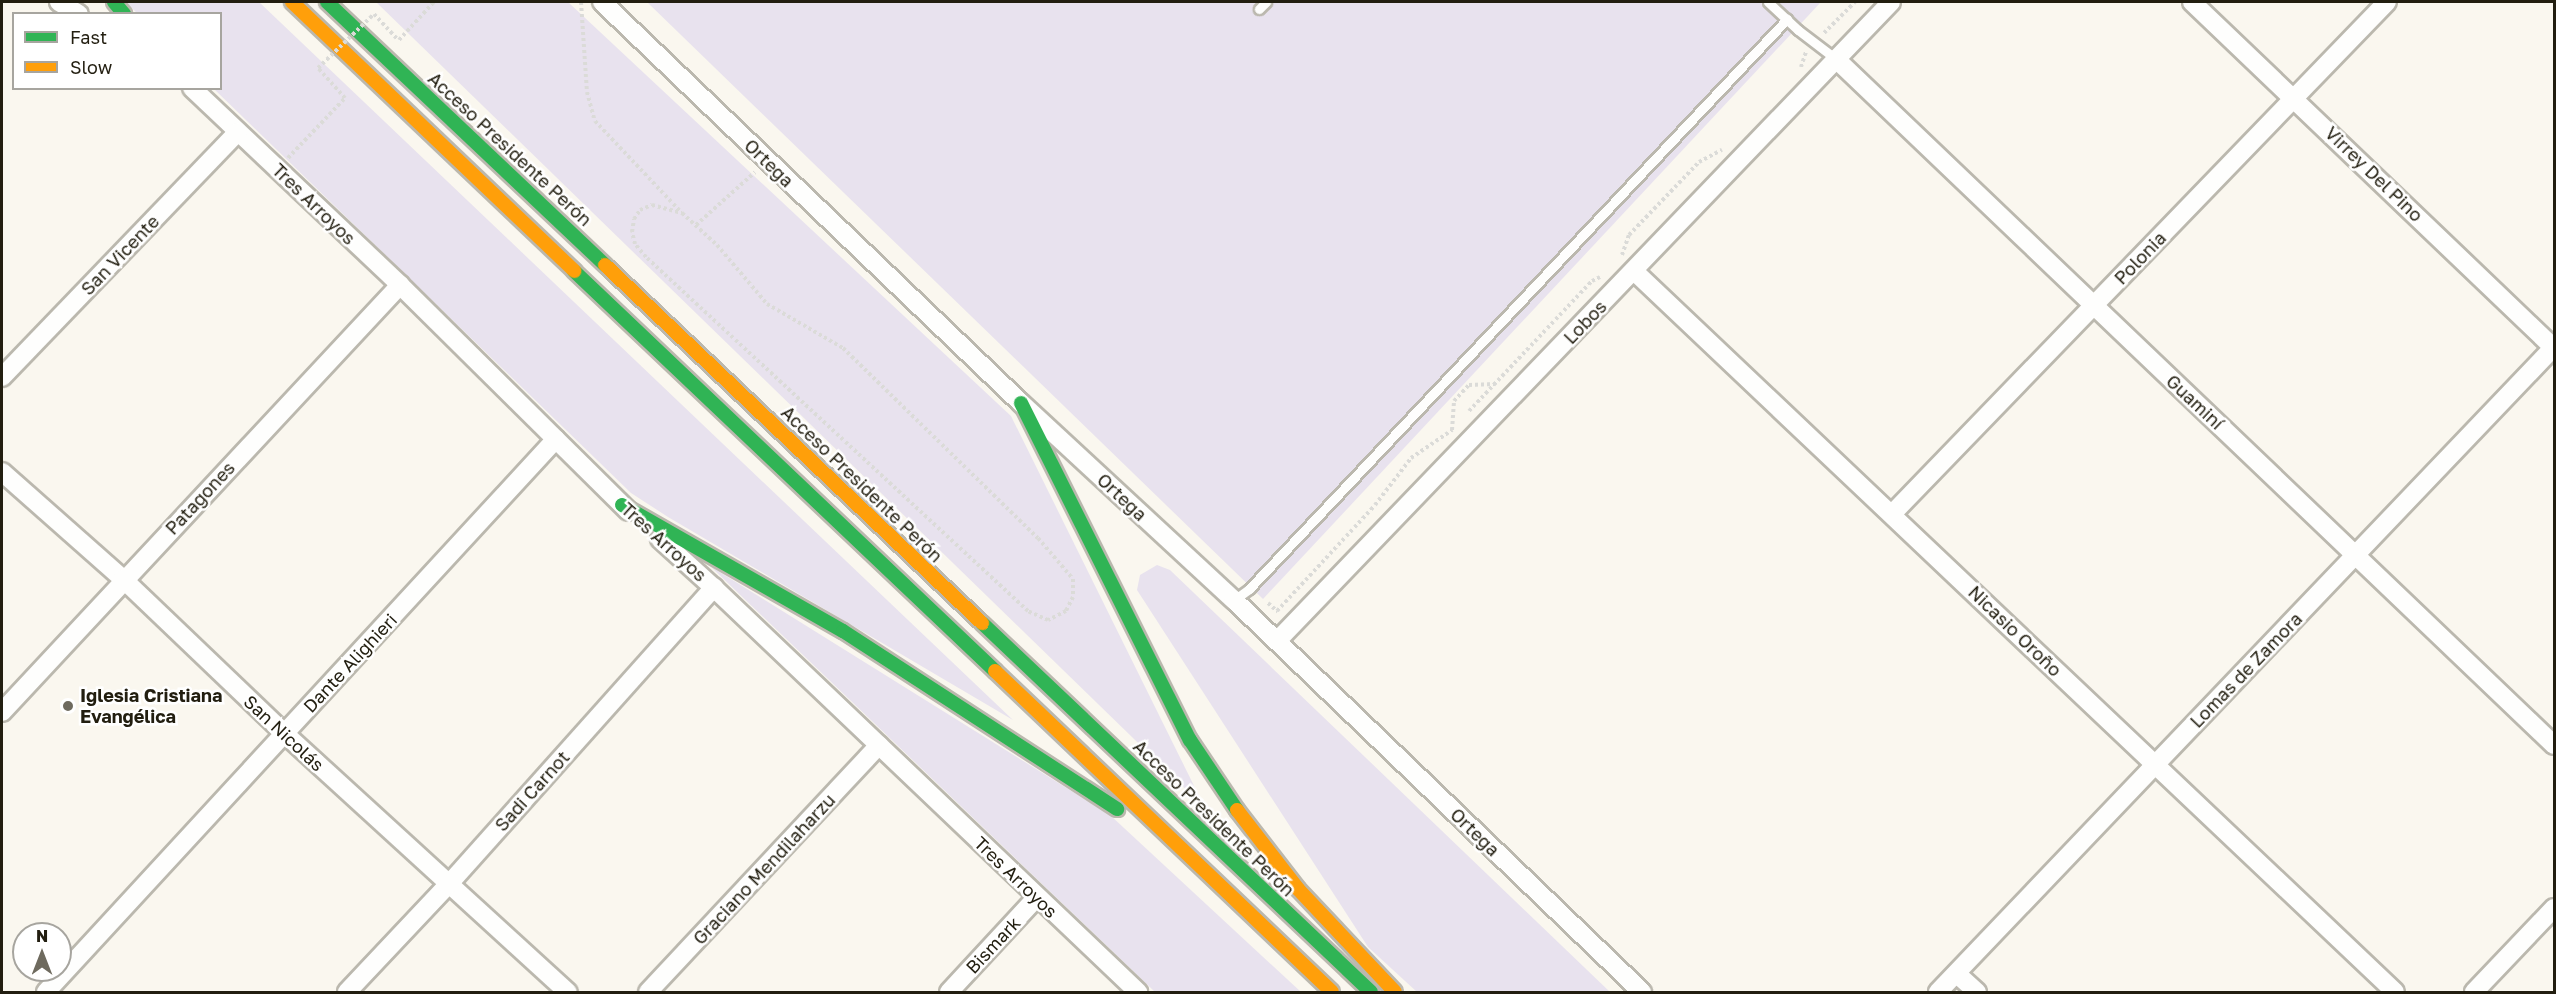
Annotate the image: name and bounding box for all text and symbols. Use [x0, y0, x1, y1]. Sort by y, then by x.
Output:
legend [12, 12, 222, 90]
text: Fast [70, 26, 107, 48]
text: Slow [70, 56, 112, 78]
street label: Acceso Presidente Perón [424, 68, 596, 230]
street label: Virrey Del Pino [2321, 122, 2427, 226]
street label: Ortega [740, 135, 798, 191]
street label: Tres Arroyos [268, 159, 360, 249]
street label: San Vicente [76, 210, 164, 300]
street label: Polonia [2110, 227, 2170, 289]
street label: Lobos [1559, 296, 1611, 348]
street label: Guaminí [2162, 370, 2228, 434]
street label: Acceso Presidente Perón [777, 401, 947, 567]
street label: Patagones [161, 457, 239, 539]
street label: Ortega [1093, 469, 1151, 525]
street label: Tres Arroyos [617, 498, 711, 586]
street label: Nicasio Oroño [1964, 581, 2066, 681]
street label: Lomas de Zamora [2186, 608, 2306, 732]
street label: Dante Alighieri [299, 609, 401, 717]
place label: Iglesia Cristiana Evangélica [80, 685, 222, 728]
street label: San Nicolás [239, 690, 329, 776]
marker: Iglesia Cristiana Evangélica [61, 699, 75, 713]
street label: Acceso Presidente Perón [1129, 735, 1299, 901]
street label: Sadi Carnot [490, 746, 574, 836]
street label: Graciano Mendilaharzu [689, 789, 839, 949]
street label: Ortega [1446, 804, 1504, 860]
street label: Tres Arroyos [970, 832, 1062, 922]
street label: Bismark [961, 912, 1025, 978]
north arrow [12, 922, 72, 982]
text: N [36, 926, 48, 946]

